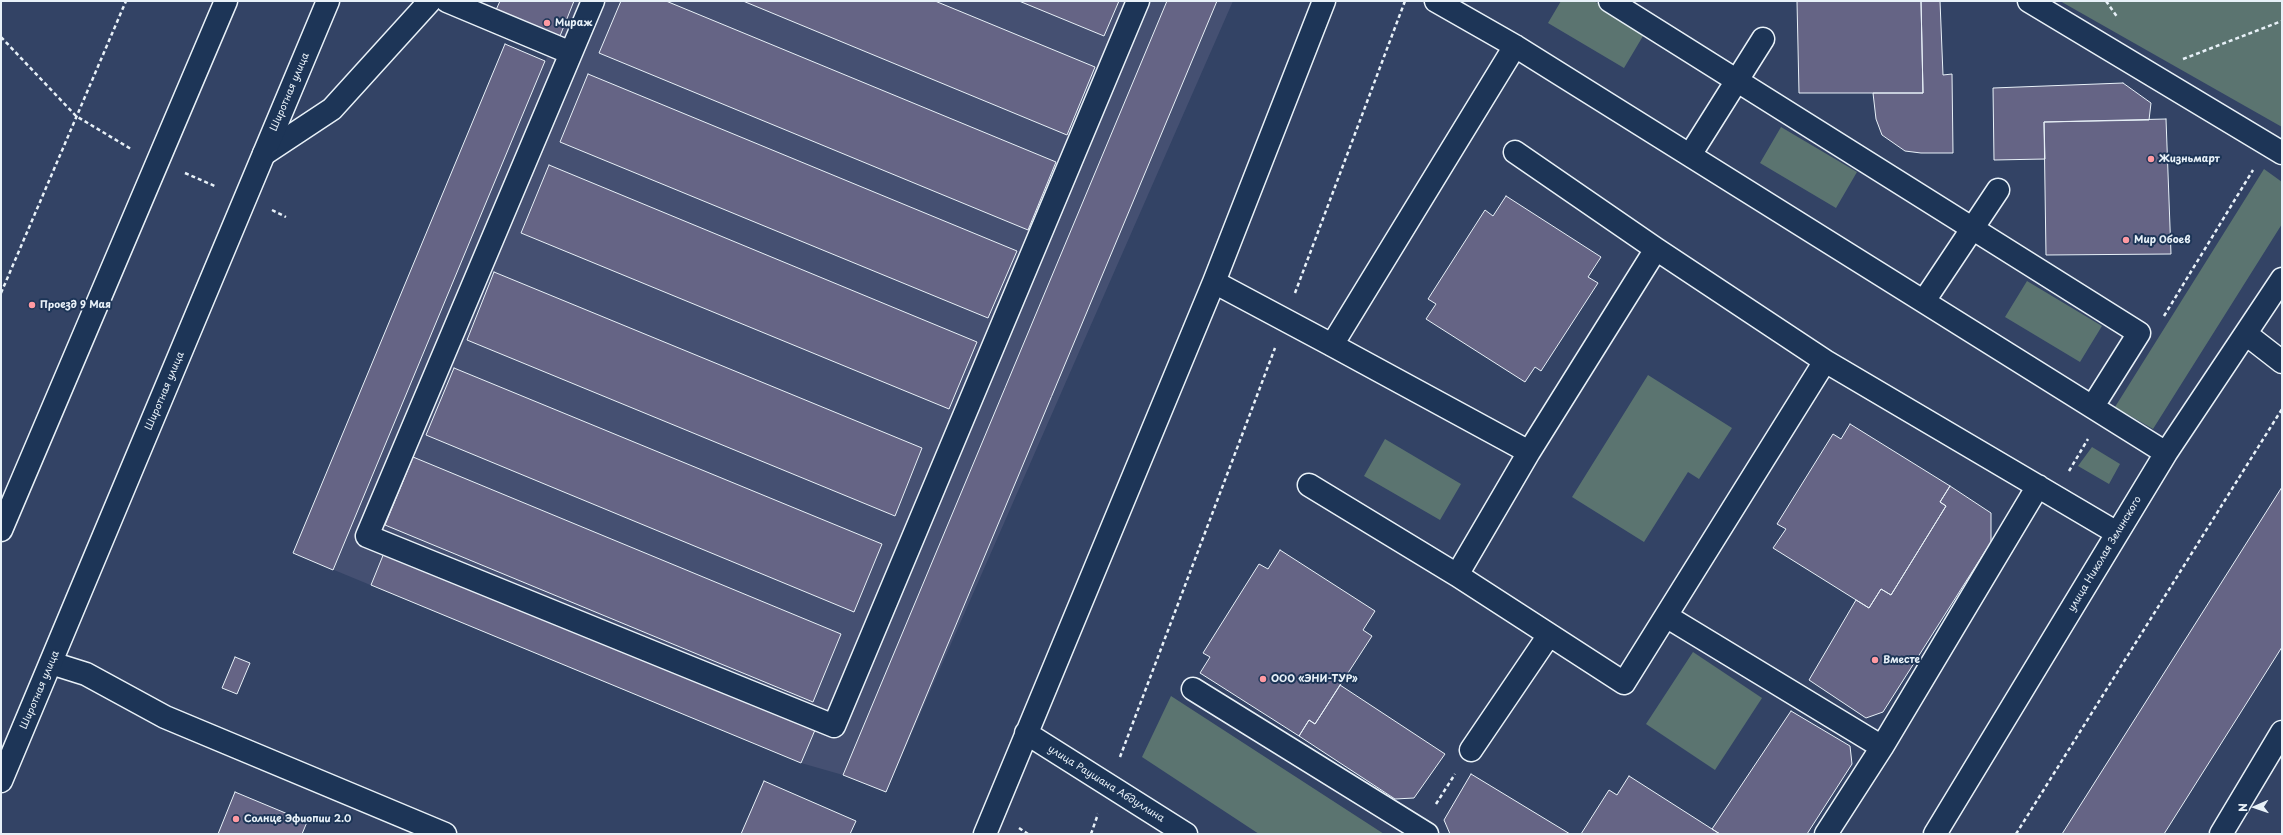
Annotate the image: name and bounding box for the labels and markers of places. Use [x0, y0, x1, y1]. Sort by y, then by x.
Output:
place label: Мираж [555, 17, 592, 29]
marker: Мираж [542, 18, 552, 28]
place label: Жизньмарт [2159, 153, 2220, 165]
marker: Жизньмарт [2146, 154, 2156, 164]
place label: Мир Обоев [2134, 234, 2190, 246]
marker: Мир Обоев [2121, 235, 2131, 245]
place label: Проезд 9 Мая [40, 299, 111, 311]
marker: Проезд 9 Мая [27, 300, 37, 310]
place label: Вместе [1883, 654, 1920, 666]
marker: Вместе [1870, 655, 1880, 665]
place label: ООО «ЭНИ-ТУР» [1271, 673, 1358, 685]
marker: ООО «ЭНИ-ТУР» [1258, 674, 1268, 684]
place label: Солнце Эфиопии 2.0 [244, 813, 351, 825]
marker: Солнце Эфиопии 2.0 [231, 814, 241, 824]

